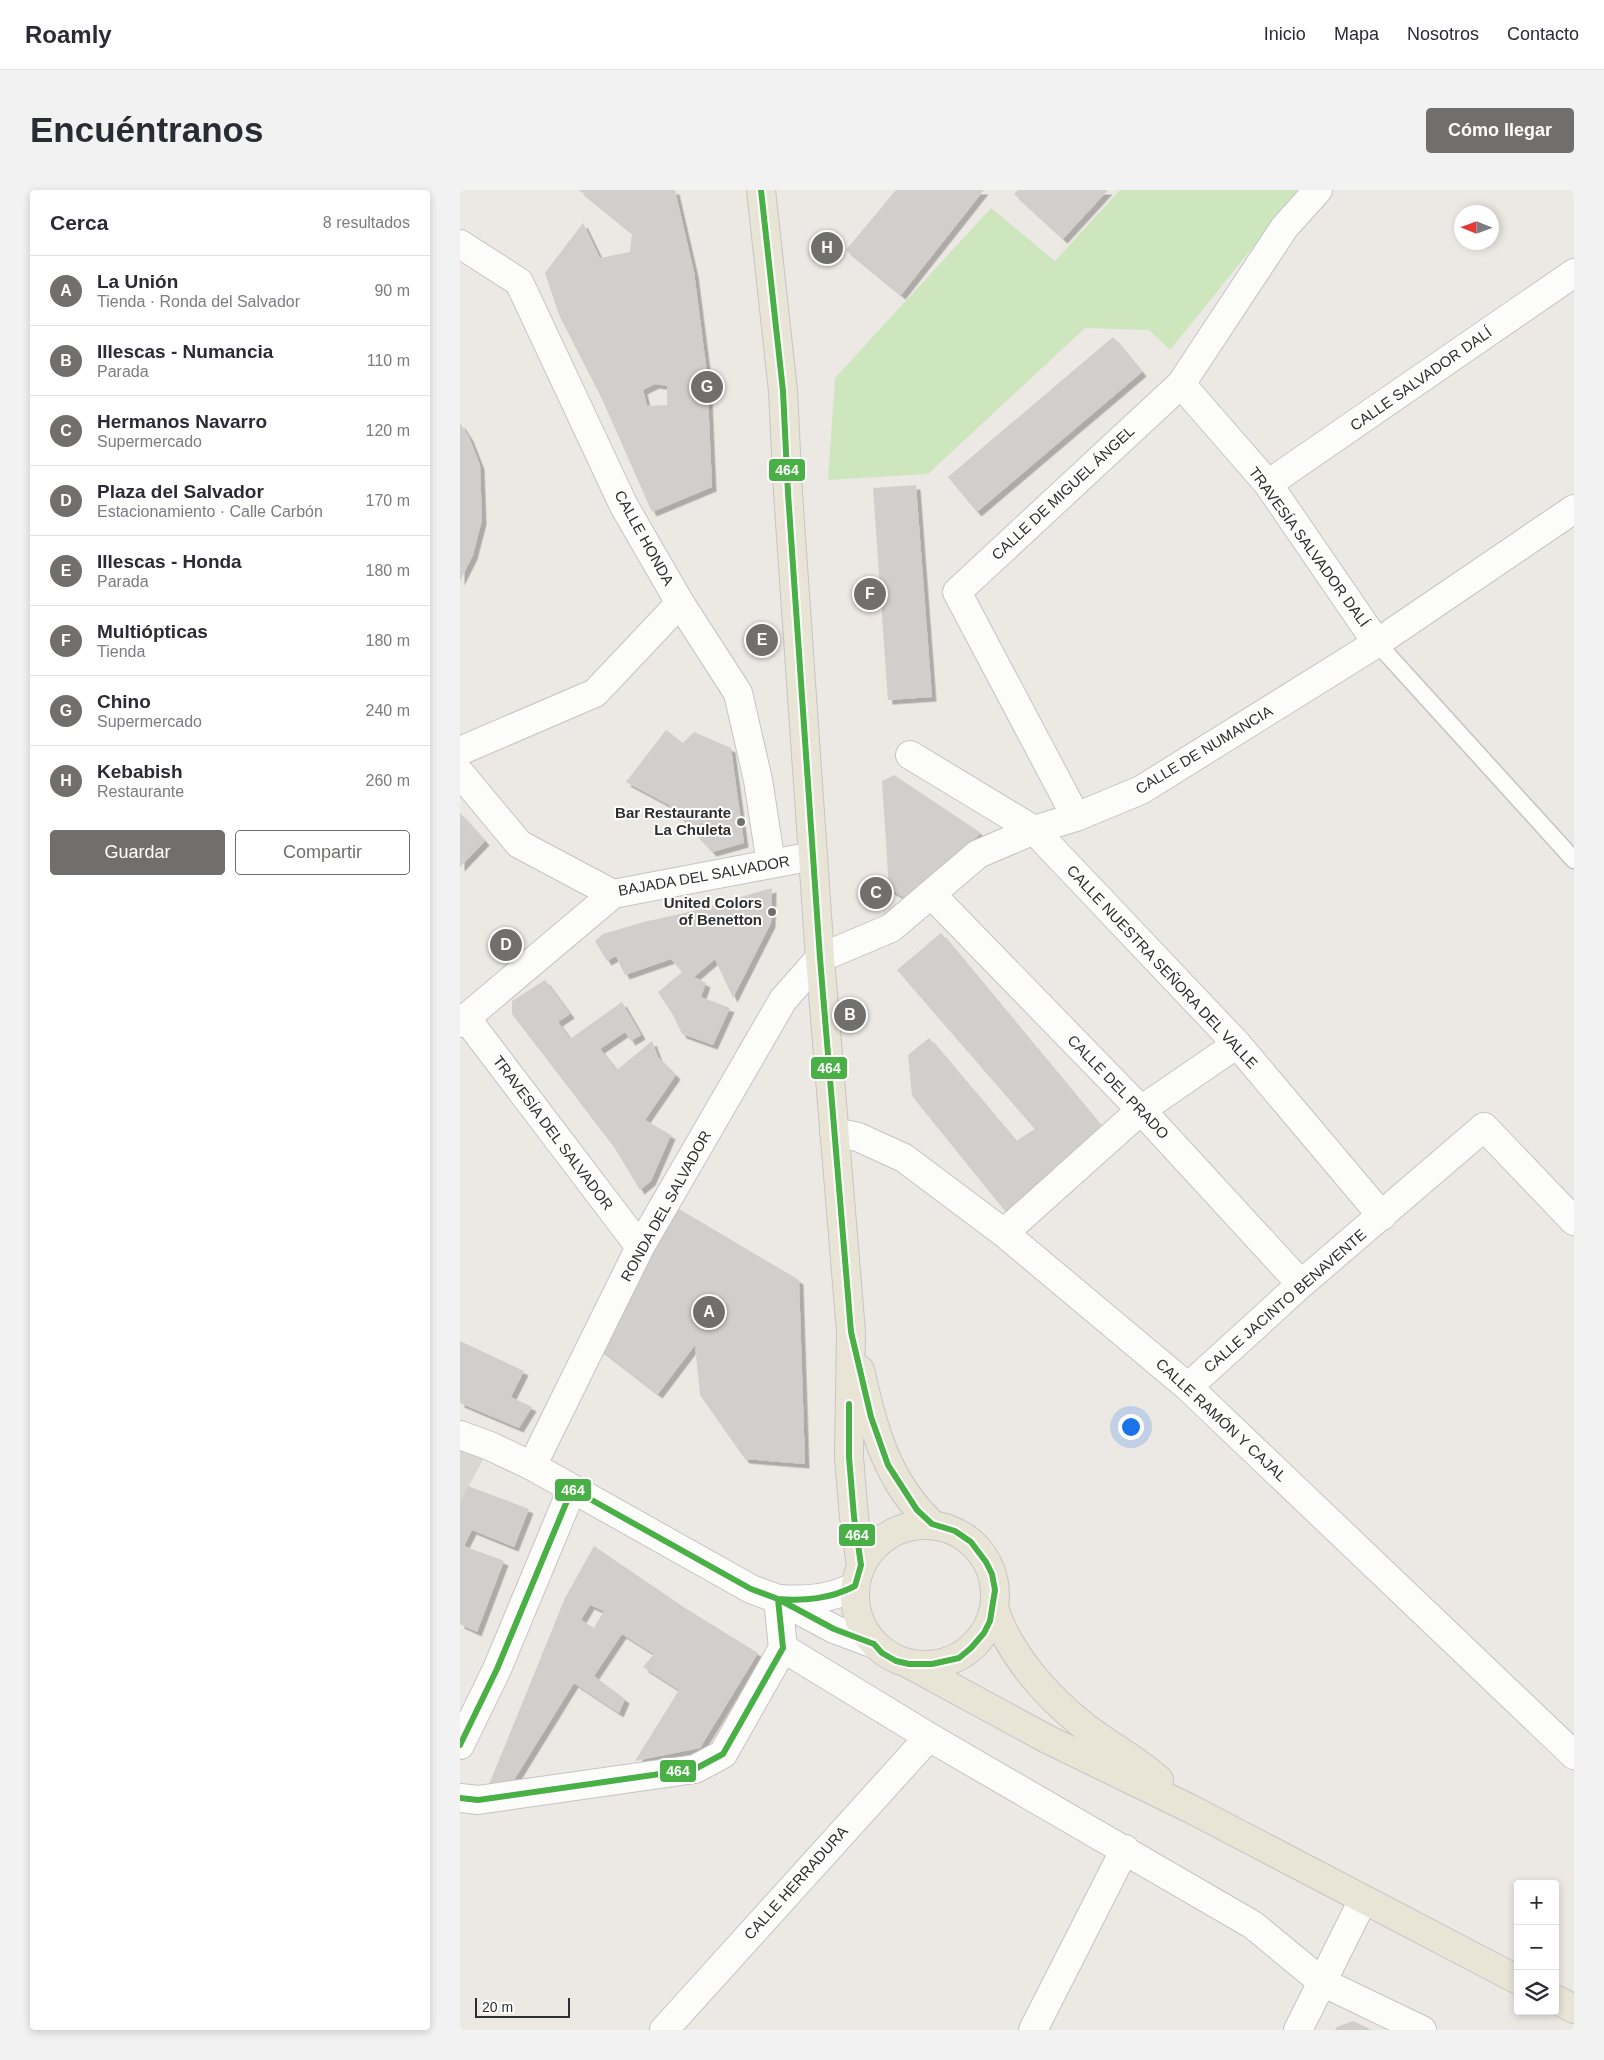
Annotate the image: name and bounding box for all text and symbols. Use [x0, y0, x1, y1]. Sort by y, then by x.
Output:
text: Roamly [25, 21, 112, 48]
text: Inicio [1264, 24, 1306, 44]
text: Mapa [1334, 24, 1379, 44]
text: Nosotros [1407, 24, 1479, 44]
text: Contacto [1507, 24, 1579, 44]
button: Cómo llegar [1426, 108, 1574, 153]
text: Encuéntranos [30, 110, 263, 149]
north arrow [1454, 205, 1499, 250]
text: Cerca [50, 211, 108, 234]
text: 8 resultados [323, 214, 410, 231]
pin: H [811, 229, 843, 267]
text: La Unión [97, 271, 178, 292]
text: A [60, 282, 72, 299]
text: 90 m [374, 282, 410, 299]
text: Tienda · Ronda del Salvador [97, 293, 300, 310]
street label: CALLE SALVADOR DALÍ [1347, 323, 1495, 434]
text: Illescas - Numancia [97, 341, 273, 362]
text: B [60, 352, 72, 369]
text: 110 m [367, 352, 410, 369]
text: Parada [97, 363, 149, 380]
pin: G [691, 368, 723, 406]
text: Hermanos Navarro [97, 411, 267, 432]
text: C [60, 422, 72, 439]
text: 120 m [366, 422, 410, 439]
street label: CALLE DE MIGUEL ÁNGEL [988, 422, 1137, 563]
text: Supermercado [97, 433, 202, 450]
line badge: 464 [768, 458, 806, 482]
text: 464 [775, 462, 799, 478]
street label: TRAVESÍA SALVADOR DALÍ [1246, 463, 1374, 631]
text: Plaza del Salvador [97, 481, 264, 502]
street label: CALLE HONDA [611, 487, 678, 588]
text: D [60, 492, 72, 509]
text: 170 m [366, 492, 410, 509]
text: Estacionamiento · Calle Carbón [97, 503, 323, 520]
text: Illescas - Honda [97, 551, 242, 572]
text: E [61, 562, 71, 579]
text: 180 m [366, 562, 410, 579]
text: Parada [97, 573, 149, 590]
pin: F [854, 575, 886, 613]
text: Multiópticas [97, 621, 208, 642]
pin: E [746, 621, 778, 659]
text: F [61, 632, 71, 649]
text: 180 m [366, 632, 410, 649]
text: Tienda [97, 643, 145, 660]
text: Chino [97, 691, 151, 712]
text: G [60, 702, 72, 719]
text: 240 m [366, 702, 410, 719]
street label: CALLE DE NUMANCIA [1132, 702, 1275, 797]
text: Supermercado [97, 713, 202, 730]
text: Kebabish [97, 761, 183, 782]
text: H [60, 772, 72, 789]
text: 260 m [366, 772, 410, 789]
text: Restaurante [97, 783, 184, 800]
place label: Bar Restaurante La Chuleta [615, 804, 732, 838]
marker: Bar Restaurante La Chuleta [735, 816, 747, 828]
button: Guardar [50, 830, 225, 875]
button: Compartir [235, 830, 410, 875]
street label: BAJADA DEL SALVADOR [617, 852, 791, 899]
street label: CALLE NUESTRA SEÑORA DEL VALLE [1063, 861, 1261, 1072]
pin: C [860, 874, 892, 912]
place label: United Colors of Benetton [664, 894, 762, 928]
marker: United Colors of Benetton [766, 906, 778, 918]
pin: D [490, 926, 522, 964]
pin: B [834, 996, 866, 1034]
street label: CALLE DEL PRADO [1064, 1031, 1172, 1142]
street label: TRAVESÍA DEL SALVADOR [490, 1052, 617, 1213]
line badge: 464 [810, 1056, 848, 1080]
text: 464 [817, 1060, 841, 1076]
street label: RONDA DEL SALVADOR [617, 1127, 714, 1284]
street label: CALLE JACINTO BENAVENTE [1200, 1225, 1369, 1376]
pin: A [693, 1293, 725, 1331]
street label: CALLE RAMÓN Y CAJAL [1153, 1355, 1290, 1485]
your location [1118, 1414, 1144, 1440]
line badge: 464 [554, 1478, 592, 1502]
text: 464 [561, 1482, 585, 1498]
line badge: 464 [838, 1523, 876, 1547]
text: 464 [845, 1527, 869, 1543]
line badge: 464 [659, 1759, 697, 1783]
text: 464 [666, 1763, 690, 1779]
street label: CALLE HERRADURA [740, 1822, 851, 1943]
map controls [1514, 1880, 1559, 2015]
button: + [1514, 1880, 1559, 1925]
button: − [1514, 1925, 1559, 1970]
button: layers [1514, 1970, 1559, 2015]
scale bar [475, 1995, 570, 2018]
text: 20 m [482, 1999, 513, 2015]

